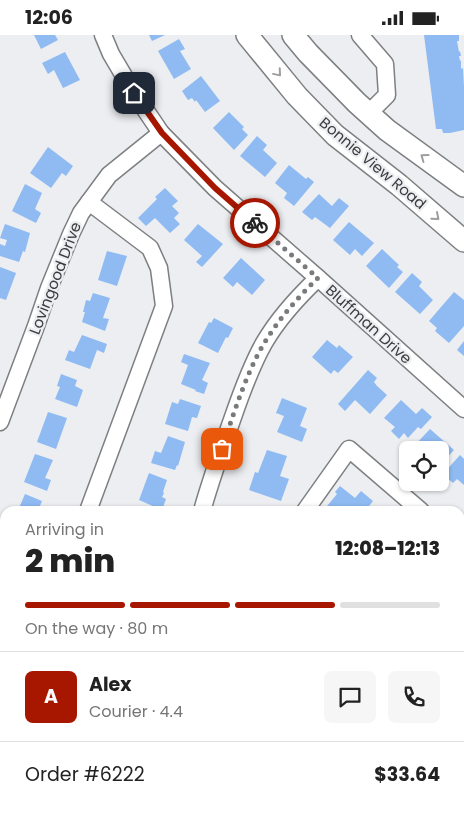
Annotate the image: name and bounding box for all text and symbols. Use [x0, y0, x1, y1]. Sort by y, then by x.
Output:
text: 12:06 [25, 4, 73, 31]
one-way arrow [272, 67, 281, 76]
pin [113, 72, 155, 114]
icon: home [120, 79, 148, 107]
street label: Bonnie View Road [315, 112, 431, 214]
one-way arrow [421, 154, 430, 163]
courier [230, 198, 280, 248]
icon: bike [241, 209, 269, 237]
one-way arrow [430, 211, 439, 220]
street label: Lovingood Drive [24, 219, 86, 337]
street label: Bluffman Drive [321, 280, 417, 368]
pin [201, 428, 243, 470]
icon: bag [208, 435, 236, 463]
map controls [399, 441, 449, 491]
button: locate [399, 441, 449, 491]
text: Arriving in [25, 518, 104, 541]
text: 12:08–12:13 [335, 535, 440, 562]
text: 2 min [25, 538, 115, 583]
text: On the way · 80 m [25, 617, 168, 640]
text: Alex [89, 671, 131, 698]
button: chat [324, 671, 376, 723]
button: phone [388, 671, 440, 723]
text: A [44, 683, 58, 710]
text: Courier · 4.4 [89, 700, 183, 723]
text: Order #6222 [25, 761, 145, 788]
text: $33.64 [374, 761, 440, 788]

